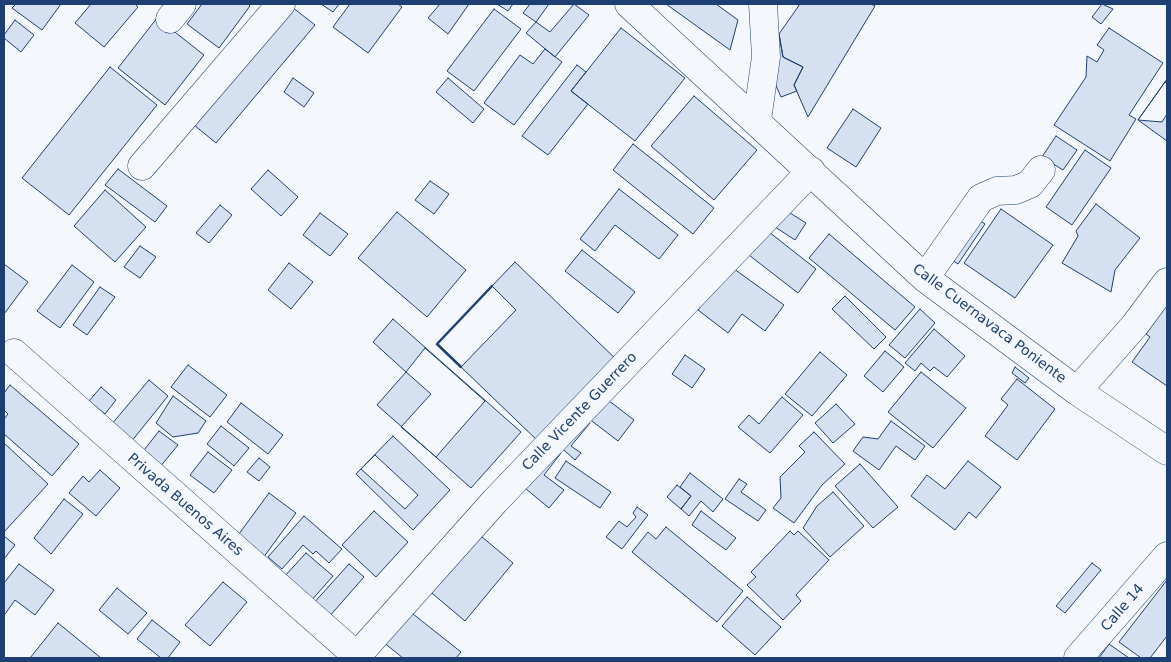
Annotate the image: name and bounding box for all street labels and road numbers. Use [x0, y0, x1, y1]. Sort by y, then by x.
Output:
street label: Calle Cuernavaca Poniente [909, 261, 1069, 387]
street label: Calle Vicente Guerrero [519, 349, 641, 475]
street label: Privada Buenos Aires [124, 450, 246, 560]
street label: Calle 14 [1098, 581, 1148, 635]

